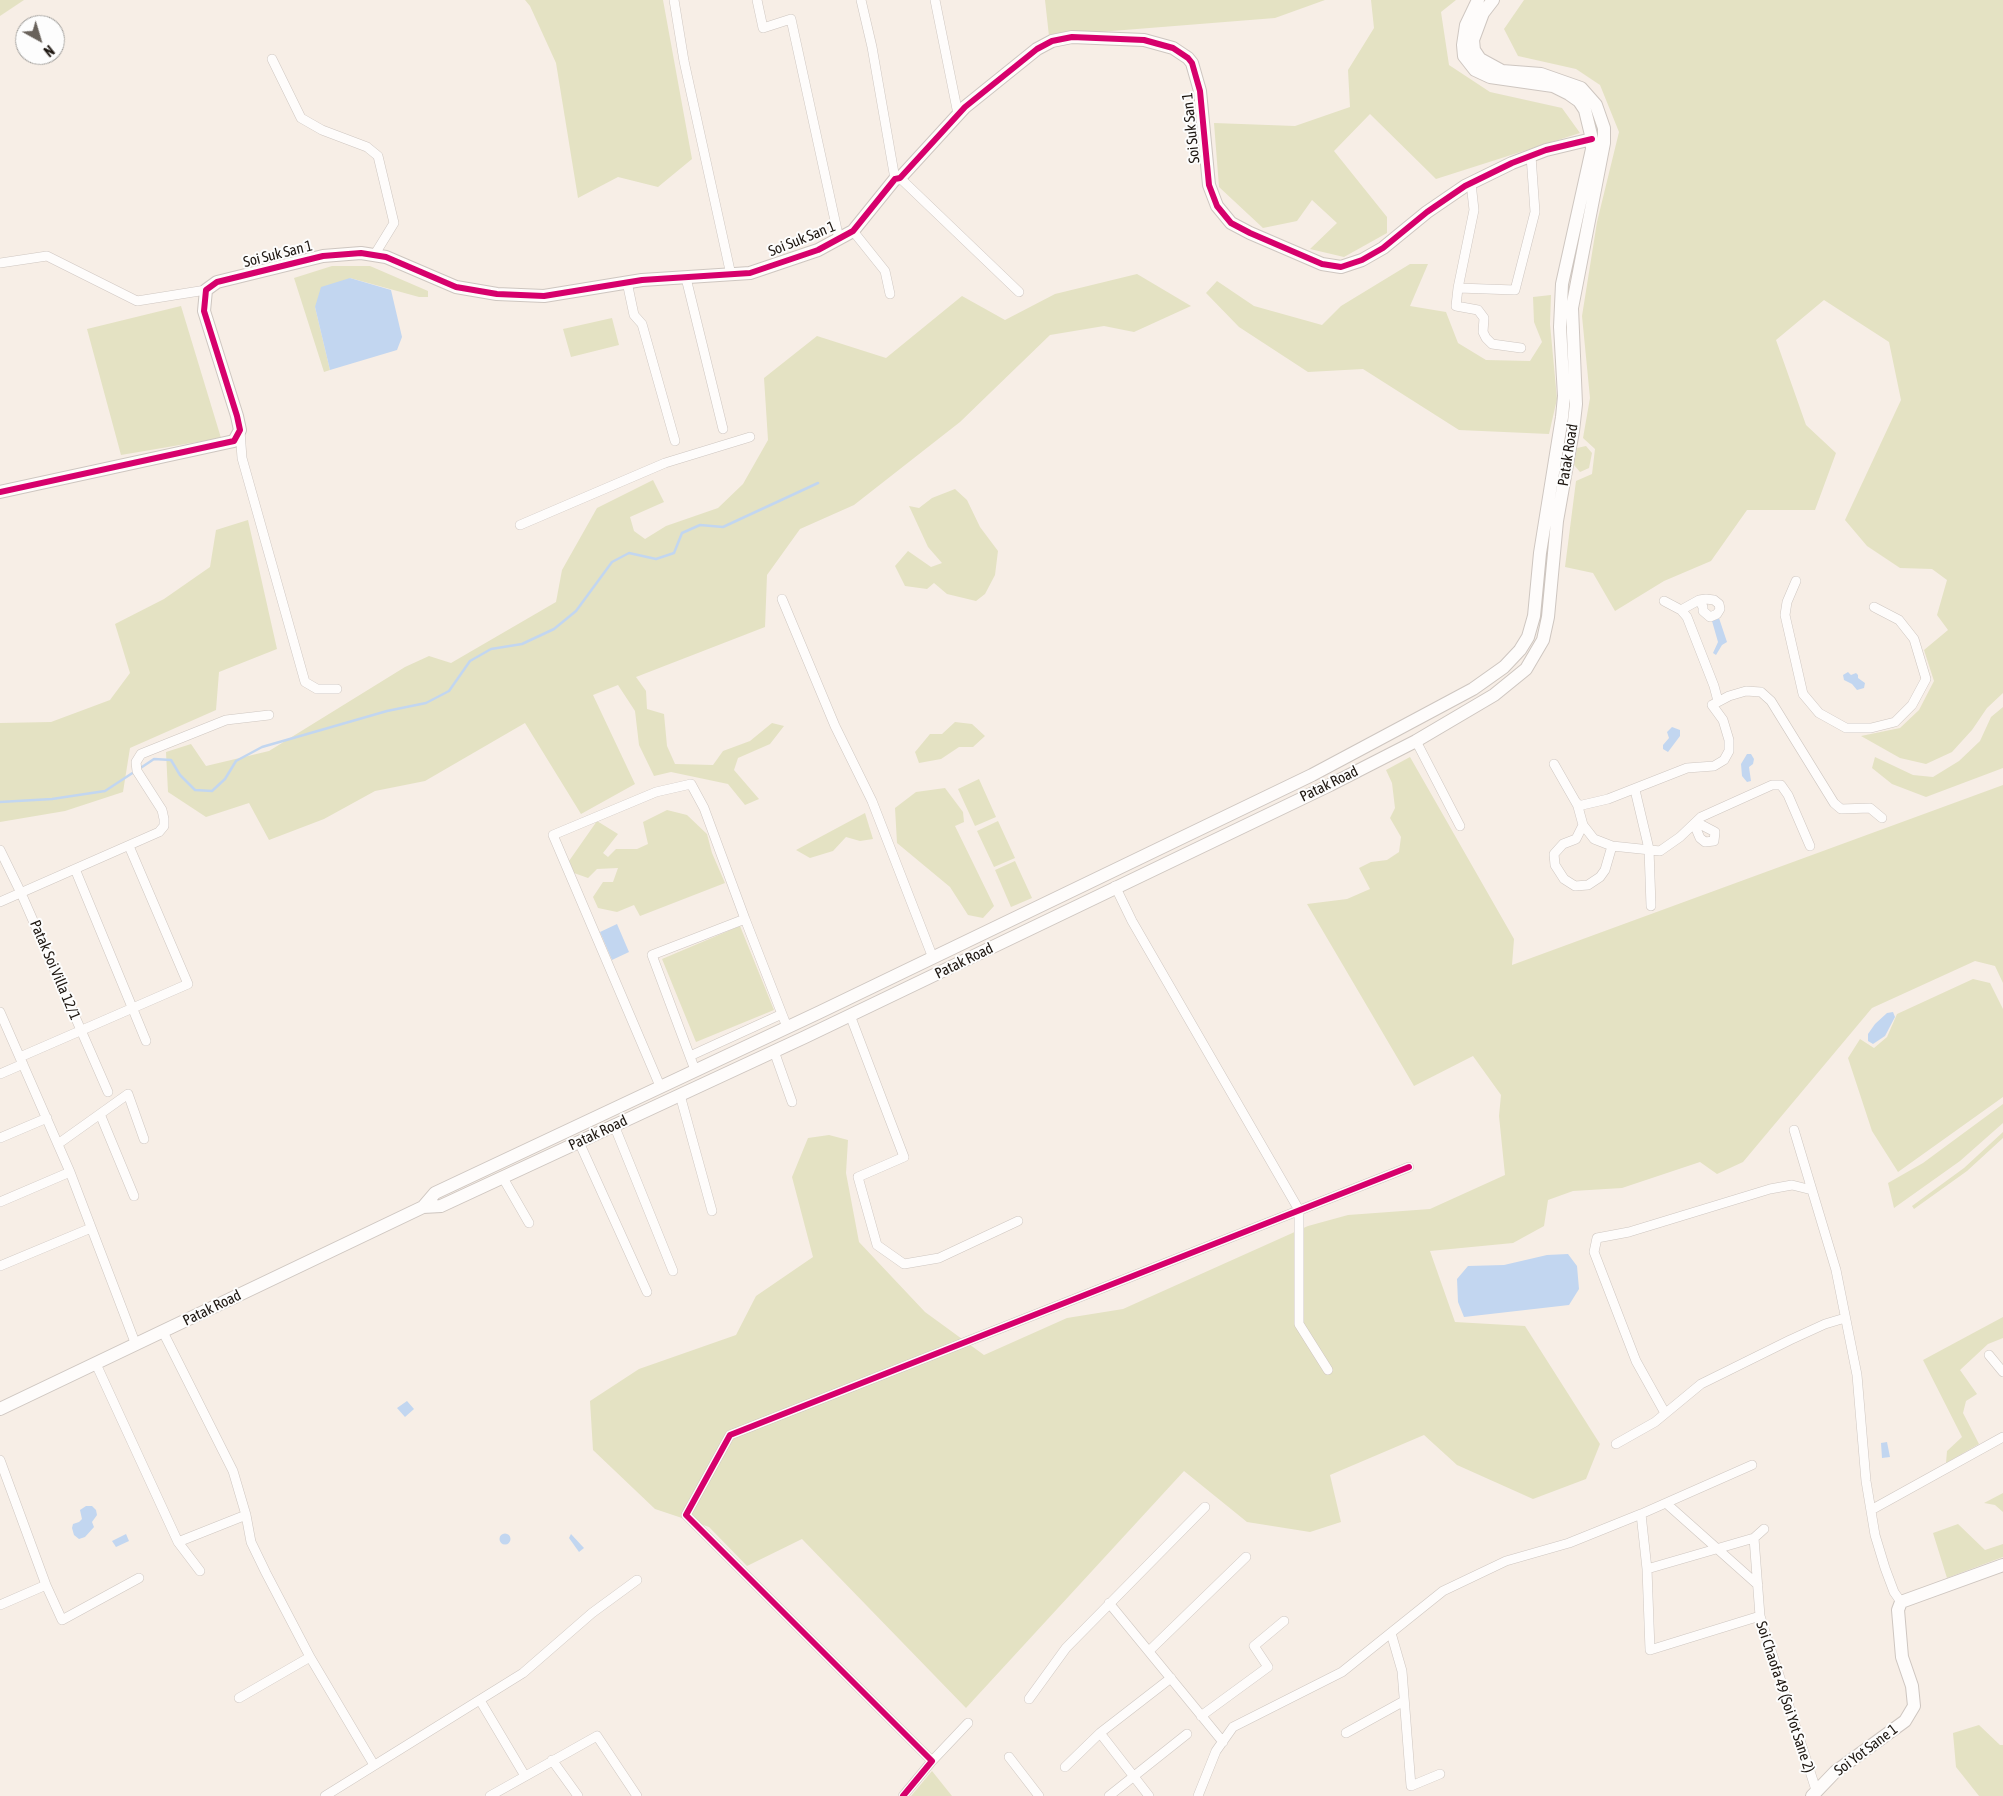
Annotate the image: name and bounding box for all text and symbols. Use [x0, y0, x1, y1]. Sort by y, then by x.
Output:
north arrow [15, 15, 65, 65]
text: N [41, 42, 57, 60]
street label: Soi Suk San 1 [1178, 92, 1204, 164]
street label: Soi Suk San 1 [766, 217, 838, 261]
street label: Soi Suk San 1 [242, 237, 314, 271]
street label: Patak Road [1554, 423, 1582, 487]
street label: Patak Road [1297, 762, 1361, 806]
street label: Patak Soi Villa 12/1 [26, 917, 84, 1023]
street label: Patak Road [932, 939, 996, 983]
street label: Patak Road [566, 1112, 630, 1154]
street label: Patak Road [180, 1286, 244, 1330]
street label: Soi Chaofa 49 (Soi Yot Sane 2) [1752, 1619, 1818, 1775]
street label: Soi Yot Sane 1 [1831, 1720, 1901, 1780]

